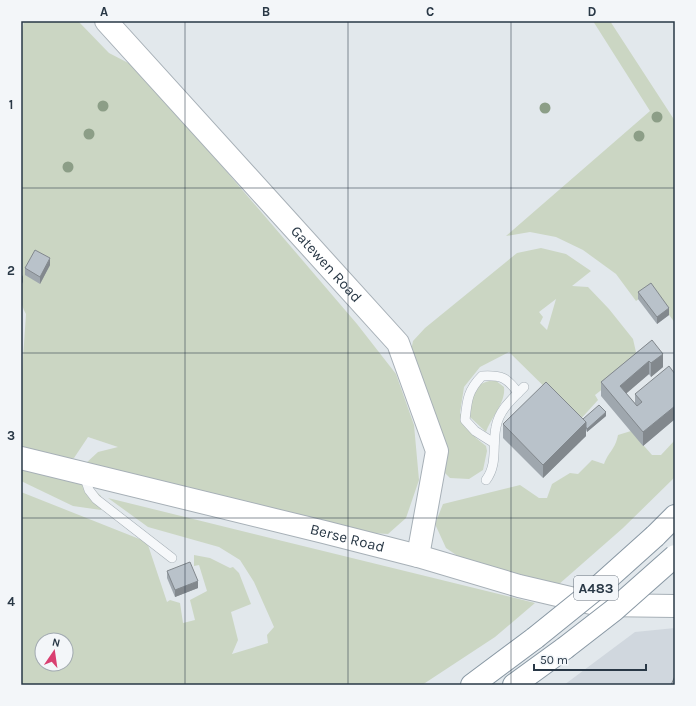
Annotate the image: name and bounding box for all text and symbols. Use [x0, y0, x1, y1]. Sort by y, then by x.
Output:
text: A [100, 4, 108, 19]
text: B [262, 4, 270, 19]
text: C [426, 4, 434, 19]
text: D [588, 4, 597, 19]
text: 1 [9, 97, 13, 112]
street label: Gatewen Road [287, 222, 366, 306]
text: 2 [7, 263, 15, 278]
text: 3 [7, 428, 15, 443]
street label: Berse Road [308, 520, 386, 556]
road number: A483 [574, 576, 618, 600]
text: 4 [7, 594, 15, 609]
north arrow [34, 632, 74, 672]
text: N [51, 636, 61, 650]
scale bar [534, 646, 646, 672]
text: 50 m [540, 653, 568, 667]

